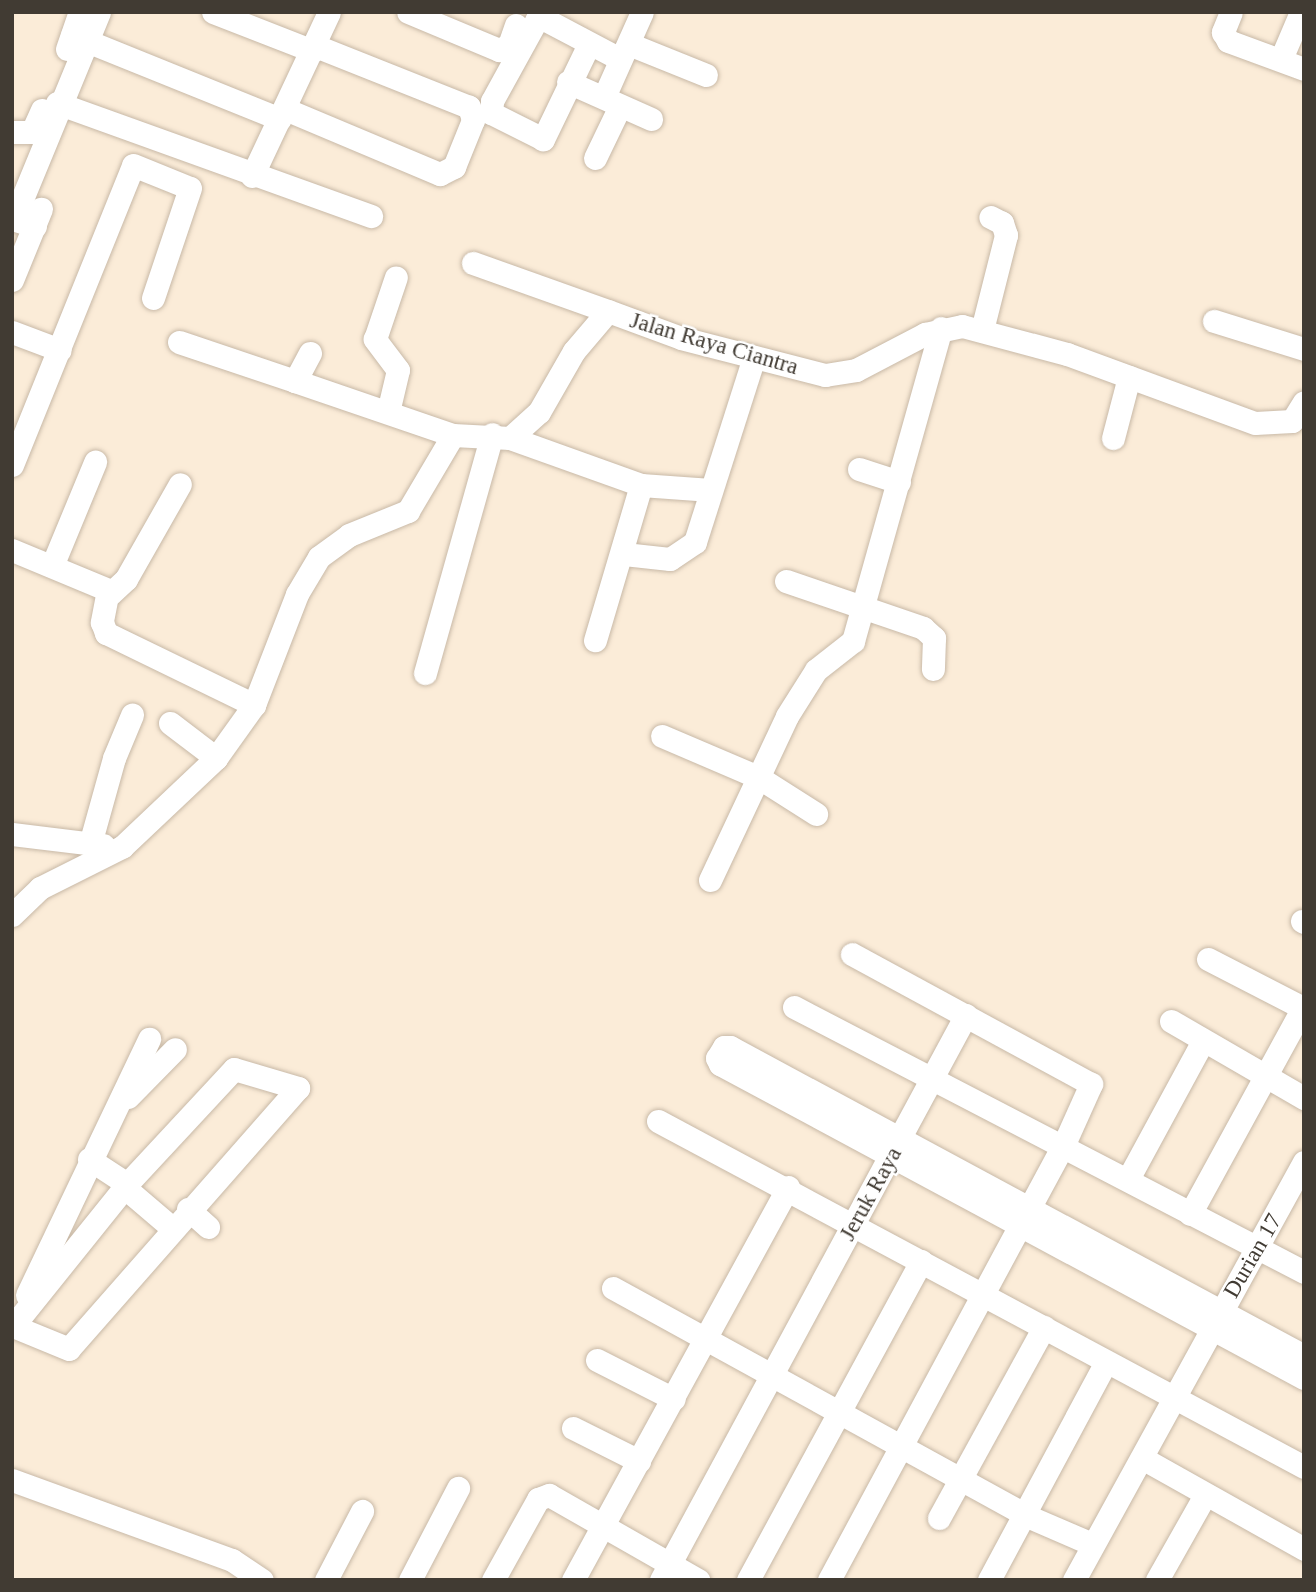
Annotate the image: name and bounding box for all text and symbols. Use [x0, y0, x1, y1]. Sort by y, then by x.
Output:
street label: Jalan Raya Ciantra [627, 307, 801, 381]
street label: Jeruk Raya [834, 1142, 908, 1246]
street label: Durian 17 [1218, 1209, 1288, 1303]

